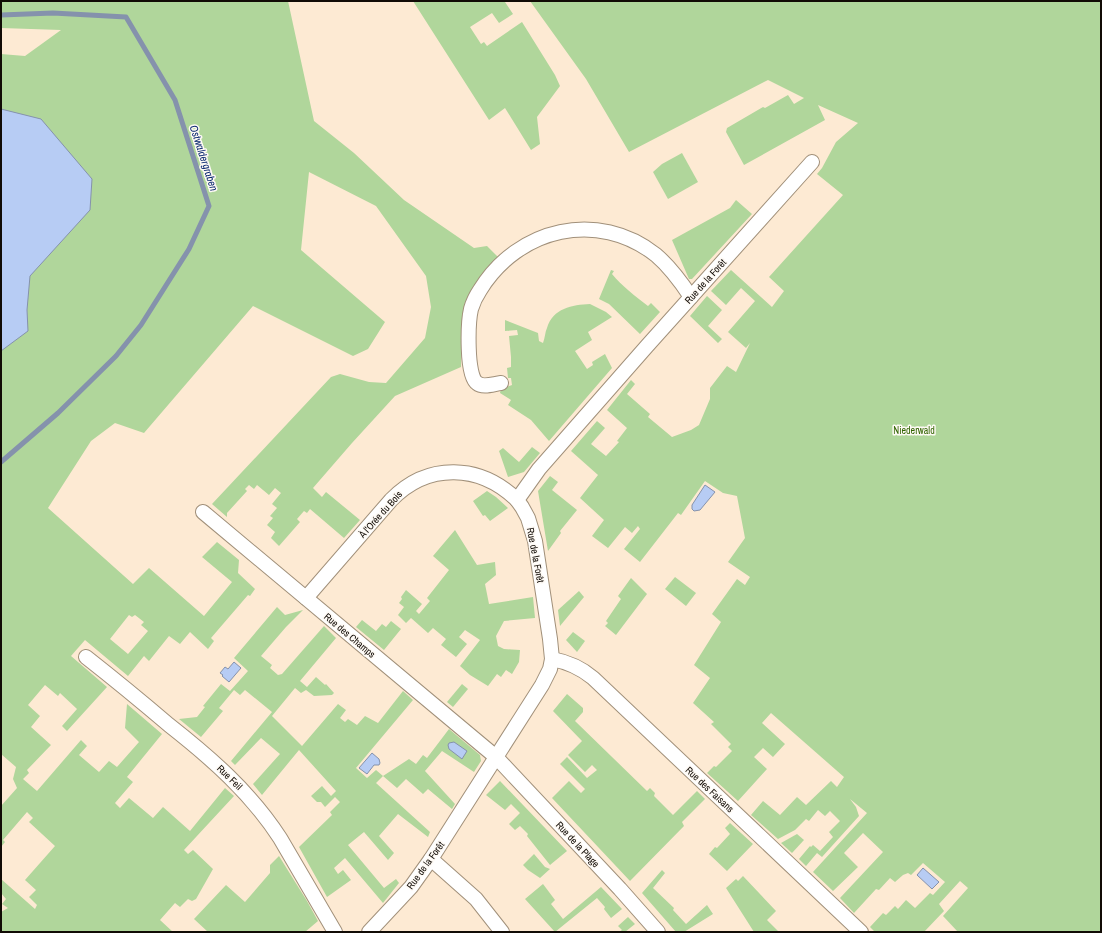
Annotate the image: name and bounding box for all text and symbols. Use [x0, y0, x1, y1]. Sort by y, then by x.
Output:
water label: Ostwaldergraben [187, 123, 221, 193]
street label: Rue de la Forêt [682, 256, 729, 307]
park label: Niederwald [893, 424, 935, 437]
street label: À l'Orée du Bois [355, 488, 405, 541]
street label: Rue de la Forêt [524, 526, 547, 585]
street label: Rue des Champs [321, 610, 378, 661]
street label: Rue Feil [214, 762, 245, 793]
street label: Rue des Faisans [683, 764, 737, 815]
street label: Rue de la Plage [553, 819, 603, 870]
street label: Rue de la Forêt [404, 838, 448, 892]

